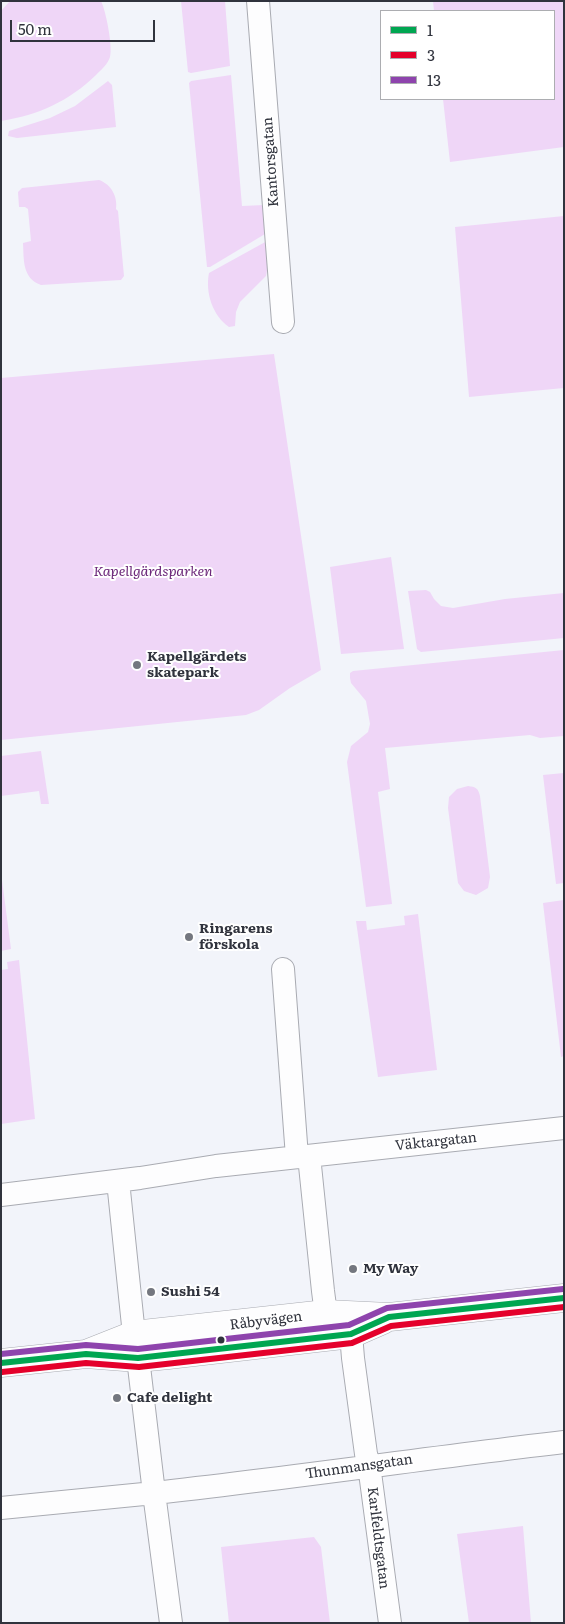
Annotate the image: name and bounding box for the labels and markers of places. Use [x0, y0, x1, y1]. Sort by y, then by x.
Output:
place label: Kapellgärdets skatepark [147, 649, 247, 682]
marker: Kapellgärdets skatepark [131, 659, 143, 671]
place label: Ringarens förskola [199, 921, 272, 954]
marker: Ringarens förskola [183, 931, 195, 943]
place label: My Way [363, 1261, 418, 1277]
marker: My Way [347, 1263, 359, 1275]
place label: Sushi 54 [161, 1284, 220, 1300]
marker: Sushi 54 [145, 1286, 157, 1298]
unlabelled marker [216, 1335, 226, 1345]
place label: Cafe delight [127, 1390, 212, 1406]
marker: Cafe delight [111, 1392, 123, 1404]

